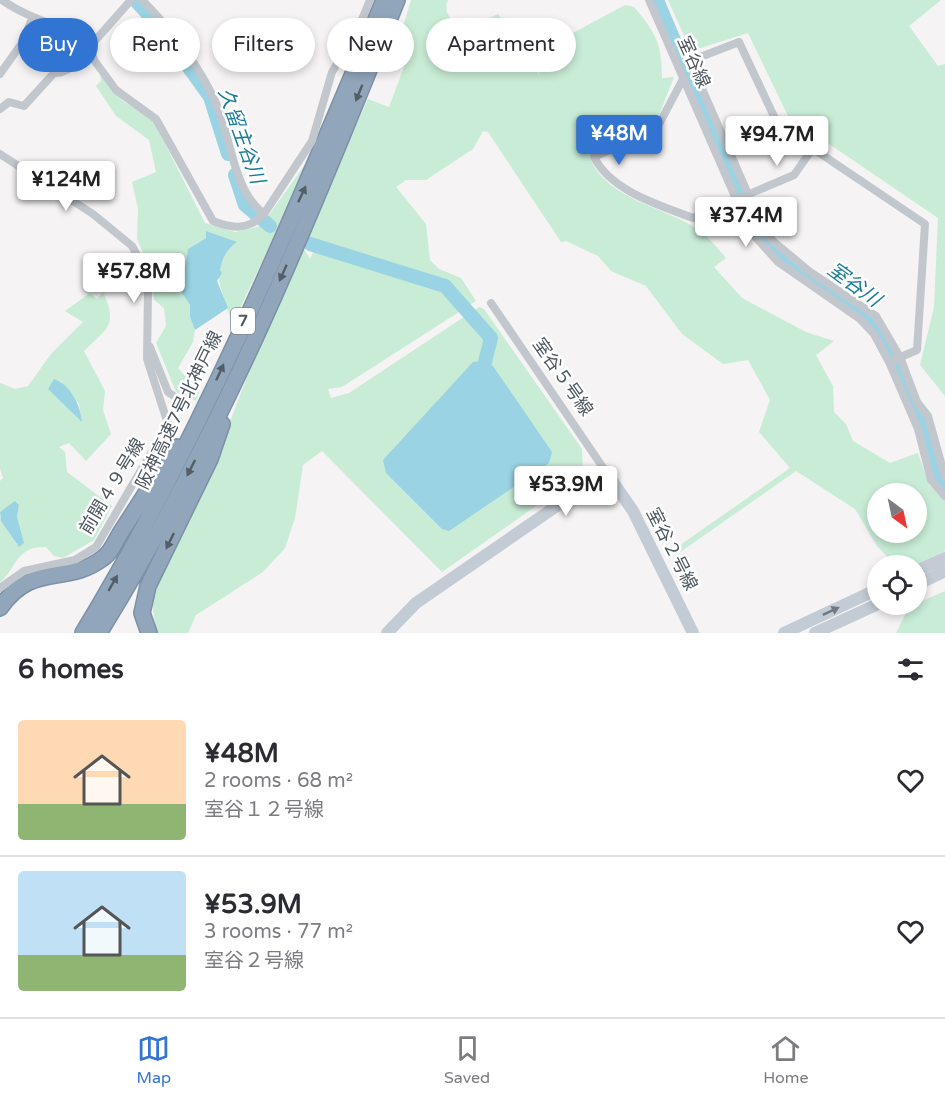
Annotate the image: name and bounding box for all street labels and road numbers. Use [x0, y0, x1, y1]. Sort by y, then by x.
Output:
street label: 室谷線 [673, 33, 715, 91]
road number: 7 [231, 308, 255, 334]
street label: 阪神高速7号北神戸線 [131, 327, 227, 493]
street label: 室谷５号線 [528, 334, 598, 420]
street label: 前開４９号線 [75, 434, 149, 538]
street label: 室谷２号線 [642, 504, 702, 594]

